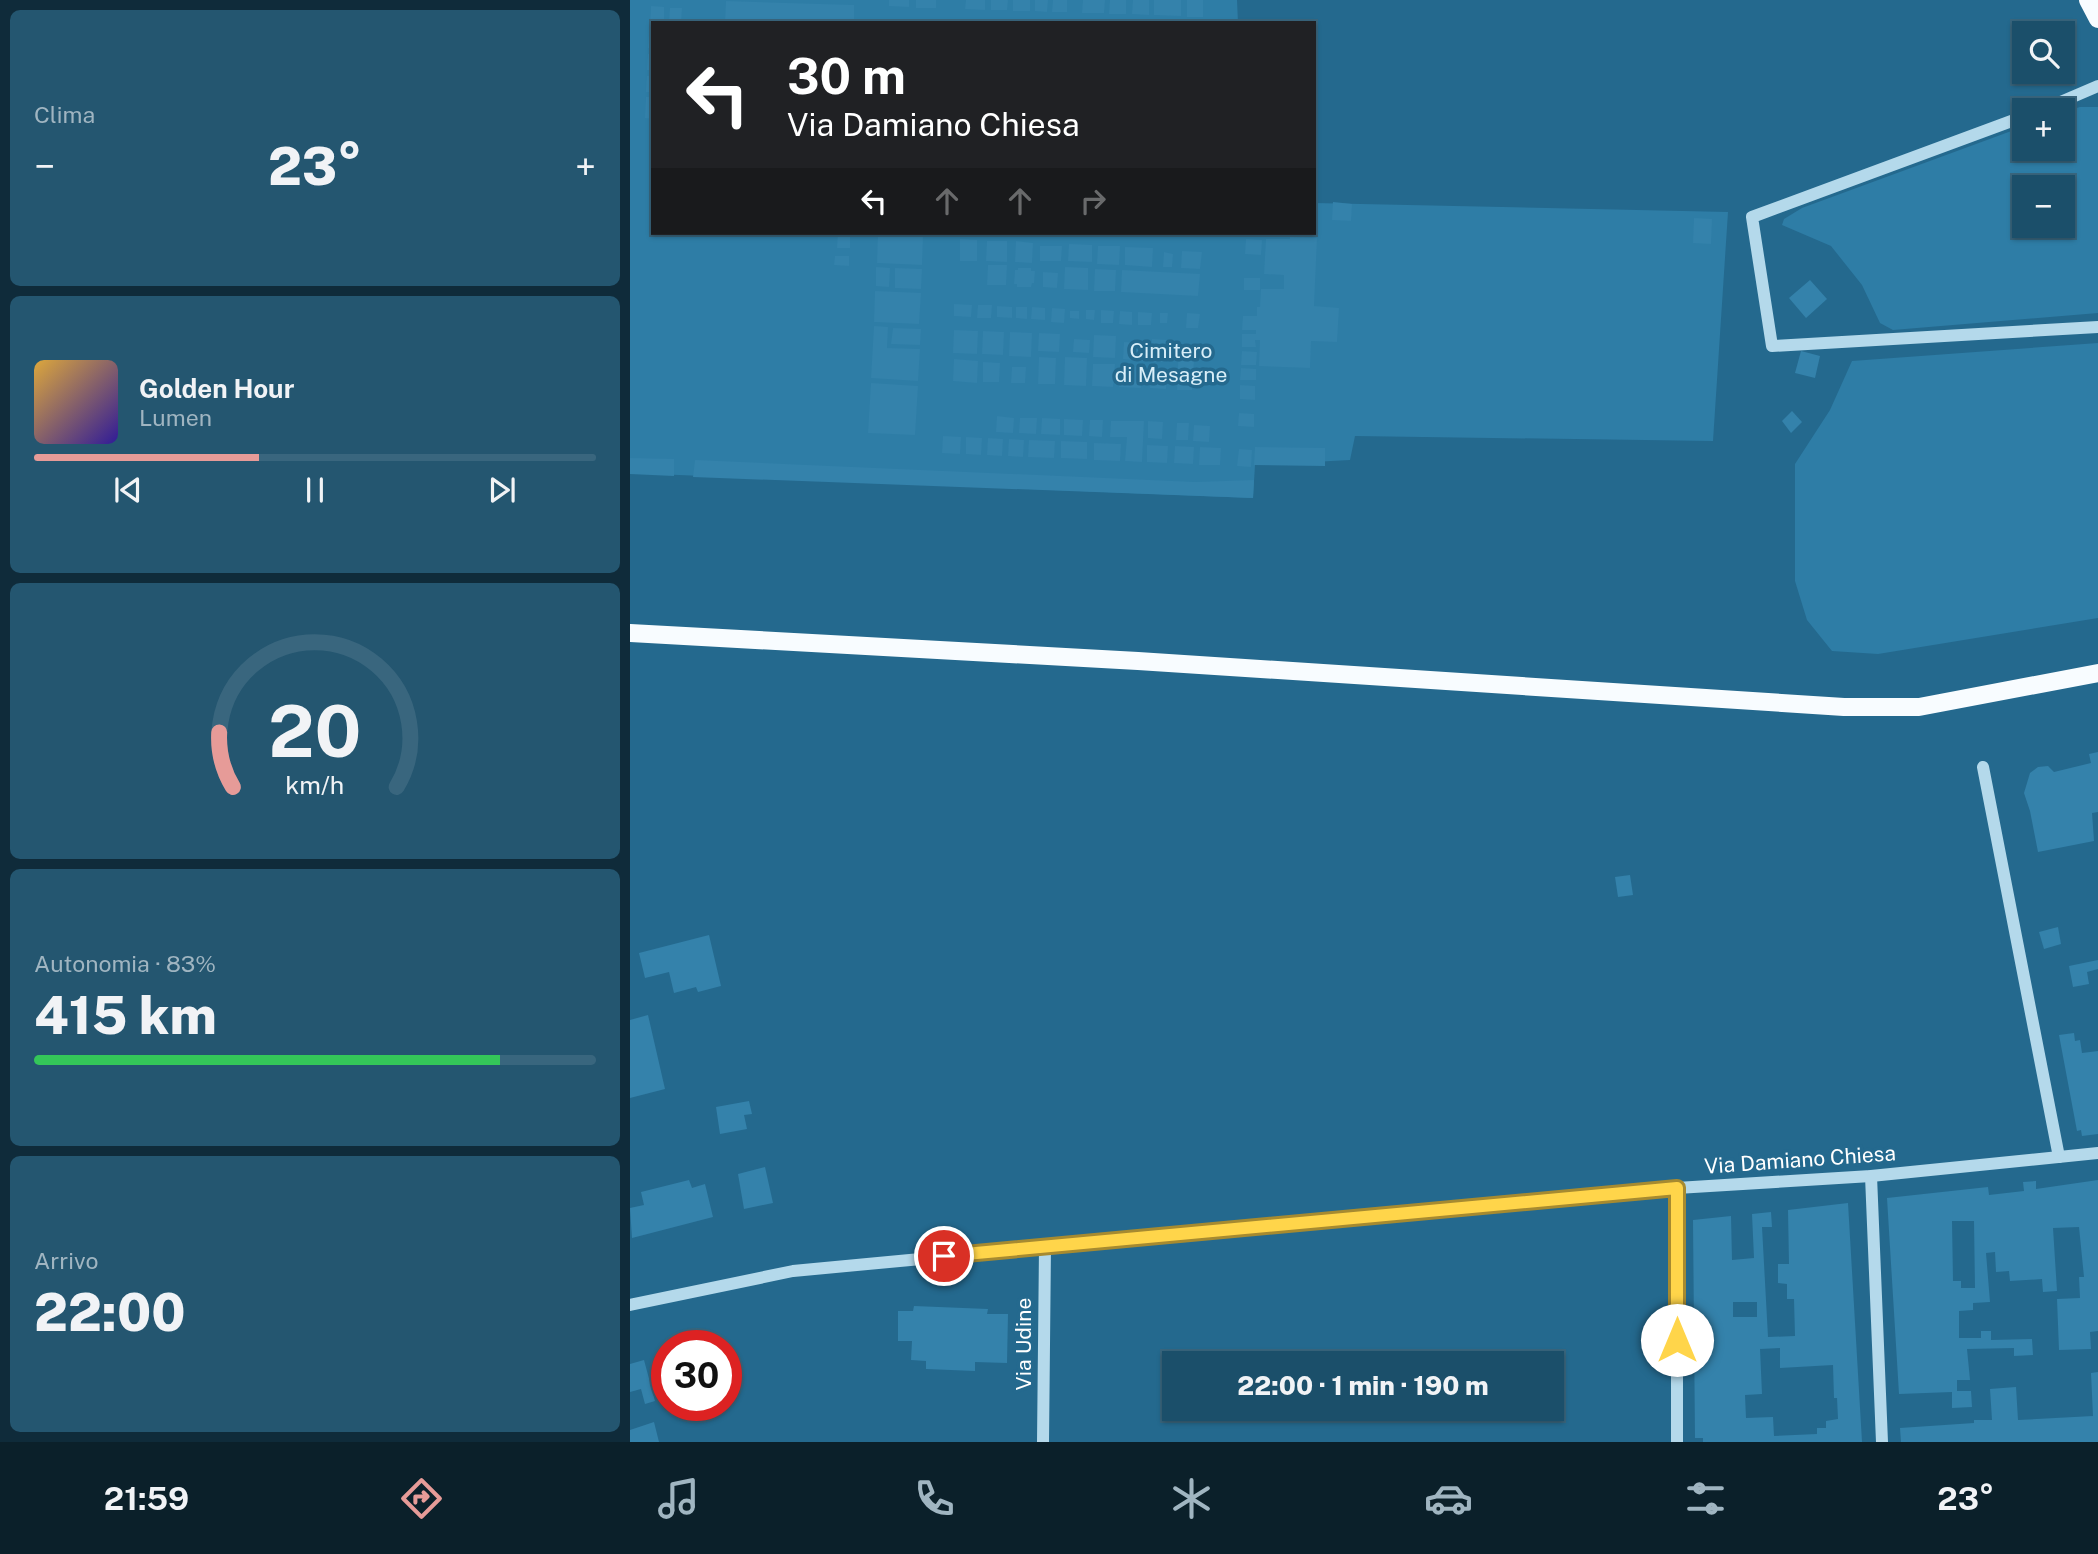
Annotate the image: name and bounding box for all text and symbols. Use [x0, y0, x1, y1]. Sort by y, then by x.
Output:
map controls [2012, 21, 2075, 238]
button: search [2012, 21, 2075, 84]
text: 30 m [787, 47, 906, 105]
icon: left [672, 49, 763, 140]
button: + [2012, 98, 2075, 161]
text: Clima [34, 101, 95, 128]
text: Via Damiano Chiesa [787, 106, 1080, 143]
text: 23° [268, 136, 362, 197]
text: − [34, 144, 55, 189]
text: + [575, 144, 596, 189]
button: − [2012, 175, 2075, 238]
icon: left [855, 182, 893, 220]
icon: ahead [928, 182, 966, 220]
icon: ahead [1001, 182, 1039, 220]
icon: right [1074, 182, 1112, 220]
park label: Cimitero di Mesagne [1115, 338, 1227, 387]
text: Golden Hour [139, 373, 294, 404]
text: Lumen [139, 404, 212, 431]
icon: previous [109, 471, 147, 509]
icon: pause [296, 471, 334, 509]
icon: next [483, 471, 521, 509]
text: 20 [268, 688, 362, 773]
text: km/h [286, 770, 344, 800]
text: Autonomia · 83% [34, 950, 216, 977]
text: 415 km [34, 985, 217, 1046]
street label: Via Damiano Chiesa [1703, 1140, 1897, 1179]
pin [914, 1226, 974, 1286]
icon: arrive [925, 1237, 963, 1275]
text: Arrivo [34, 1247, 98, 1274]
text: 22:00 [34, 1282, 185, 1343]
street label: Via Udine [1011, 1298, 1036, 1390]
position arrow [1640, 1303, 1714, 1377]
speed limit sign: 30 [651, 1330, 742, 1421]
text: 22:00 · 1 min · 190 m [1237, 1370, 1489, 1401]
icon: directions [397, 1474, 446, 1523]
icon: music [654, 1474, 703, 1523]
icon: phone [910, 1474, 959, 1523]
icon: climate [1167, 1474, 1216, 1523]
icon: car [1424, 1474, 1473, 1523]
icon: filters [1681, 1474, 1730, 1523]
text: 21:59 [104, 1480, 189, 1517]
text: 23° [1937, 1480, 1994, 1517]

